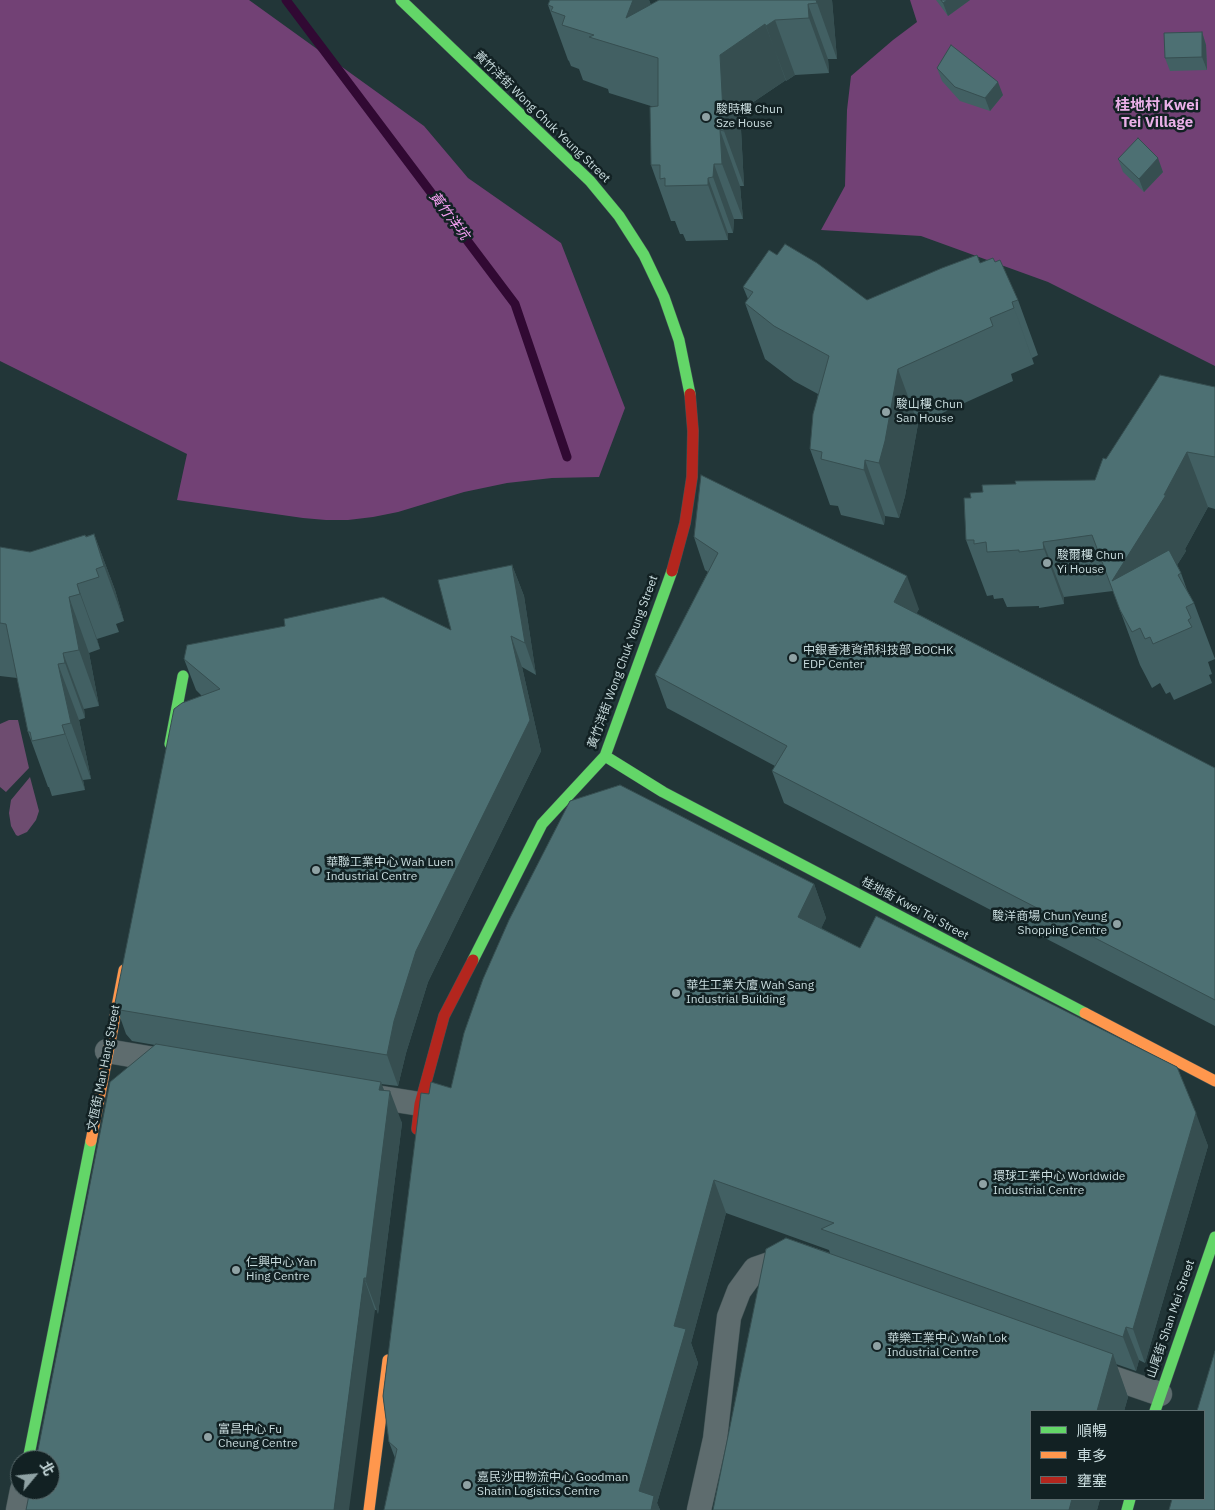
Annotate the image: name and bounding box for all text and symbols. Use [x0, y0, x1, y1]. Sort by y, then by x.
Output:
street label: 黃竹洋街 Wong Chuk Yeung Street [471, 48, 613, 186]
district label: 桂地村 Kwei Tei Village [1115, 97, 1199, 132]
place label: 駿時樓 Chun Sze House [716, 103, 783, 131]
marker: 駿時樓 Chun Sze House [700, 111, 712, 123]
water label: 黃竹洋坑 [425, 189, 473, 243]
place label: 駿山樓 Chun San House [896, 398, 963, 426]
marker: 駿山樓 Chun San House [880, 406, 892, 418]
place label: 駿爾樓 Chun Yi House [1057, 549, 1124, 577]
marker: 駿爾樓 Chun Yi House [1041, 557, 1053, 569]
street label: 黃竹洋街 Wong Chuk Yeung Street [585, 574, 661, 750]
place label: 中銀香港資訊科技部 BOCHK EDP Center [803, 644, 954, 672]
marker: 中銀香港資訊科技部 BOCHK EDP Center [787, 652, 799, 664]
place label: 華聯工業中心 Wah Luen Industrial Centre [326, 856, 454, 884]
marker: 華聯工業中心 Wah Luen Industrial Centre [310, 864, 322, 876]
street label: 桂地街 Kwei Tei Street [859, 875, 971, 943]
place label: 駿洋商場 Chun Yeung Shopping Centre [992, 910, 1107, 938]
marker: 駿洋商場 Chun Yeung Shopping Centre [1111, 918, 1123, 930]
place label: 華生工業大廈 Wah Sang Industrial Building [686, 979, 814, 1007]
marker: 華生工業大廈 Wah Sang Industrial Building [670, 987, 682, 999]
street label: 文恆街 Man Hang Street [85, 1004, 123, 1132]
place label: 環球工業中心 Worldwide Industrial Centre [993, 1170, 1125, 1198]
marker: 環球工業中心 Worldwide Industrial Centre [977, 1178, 989, 1190]
place label: 仁興中心 Yan Hing Centre [246, 1256, 317, 1284]
street label: 山尾街 Shan Mei Street [1144, 1258, 1198, 1380]
marker: 仁興中心 Yan Hing Centre [230, 1264, 242, 1276]
place label: 華樂工業中心 Wah Lok Industrial Centre [887, 1332, 1007, 1360]
marker: 華樂工業中心 Wah Lok Industrial Centre [871, 1340, 883, 1352]
legend [1030, 1410, 1205, 1500]
text: 順暢 [1077, 1421, 1107, 1440]
place label: 富昌中心 Fu Cheung Centre [218, 1423, 298, 1451]
marker: 富昌中心 Fu Cheung Centre [202, 1431, 214, 1443]
text: 車多 [1077, 1446, 1107, 1465]
north arrow [10, 1450, 60, 1500]
text: 北 [36, 1458, 59, 1479]
place label: 嘉民沙田物流中心 Goodman Shatin Logistics Centre [477, 1471, 628, 1499]
text: 壅塞 [1077, 1471, 1107, 1490]
marker: 嘉民沙田物流中心 Goodman Shatin Logistics Centre [461, 1479, 473, 1491]

